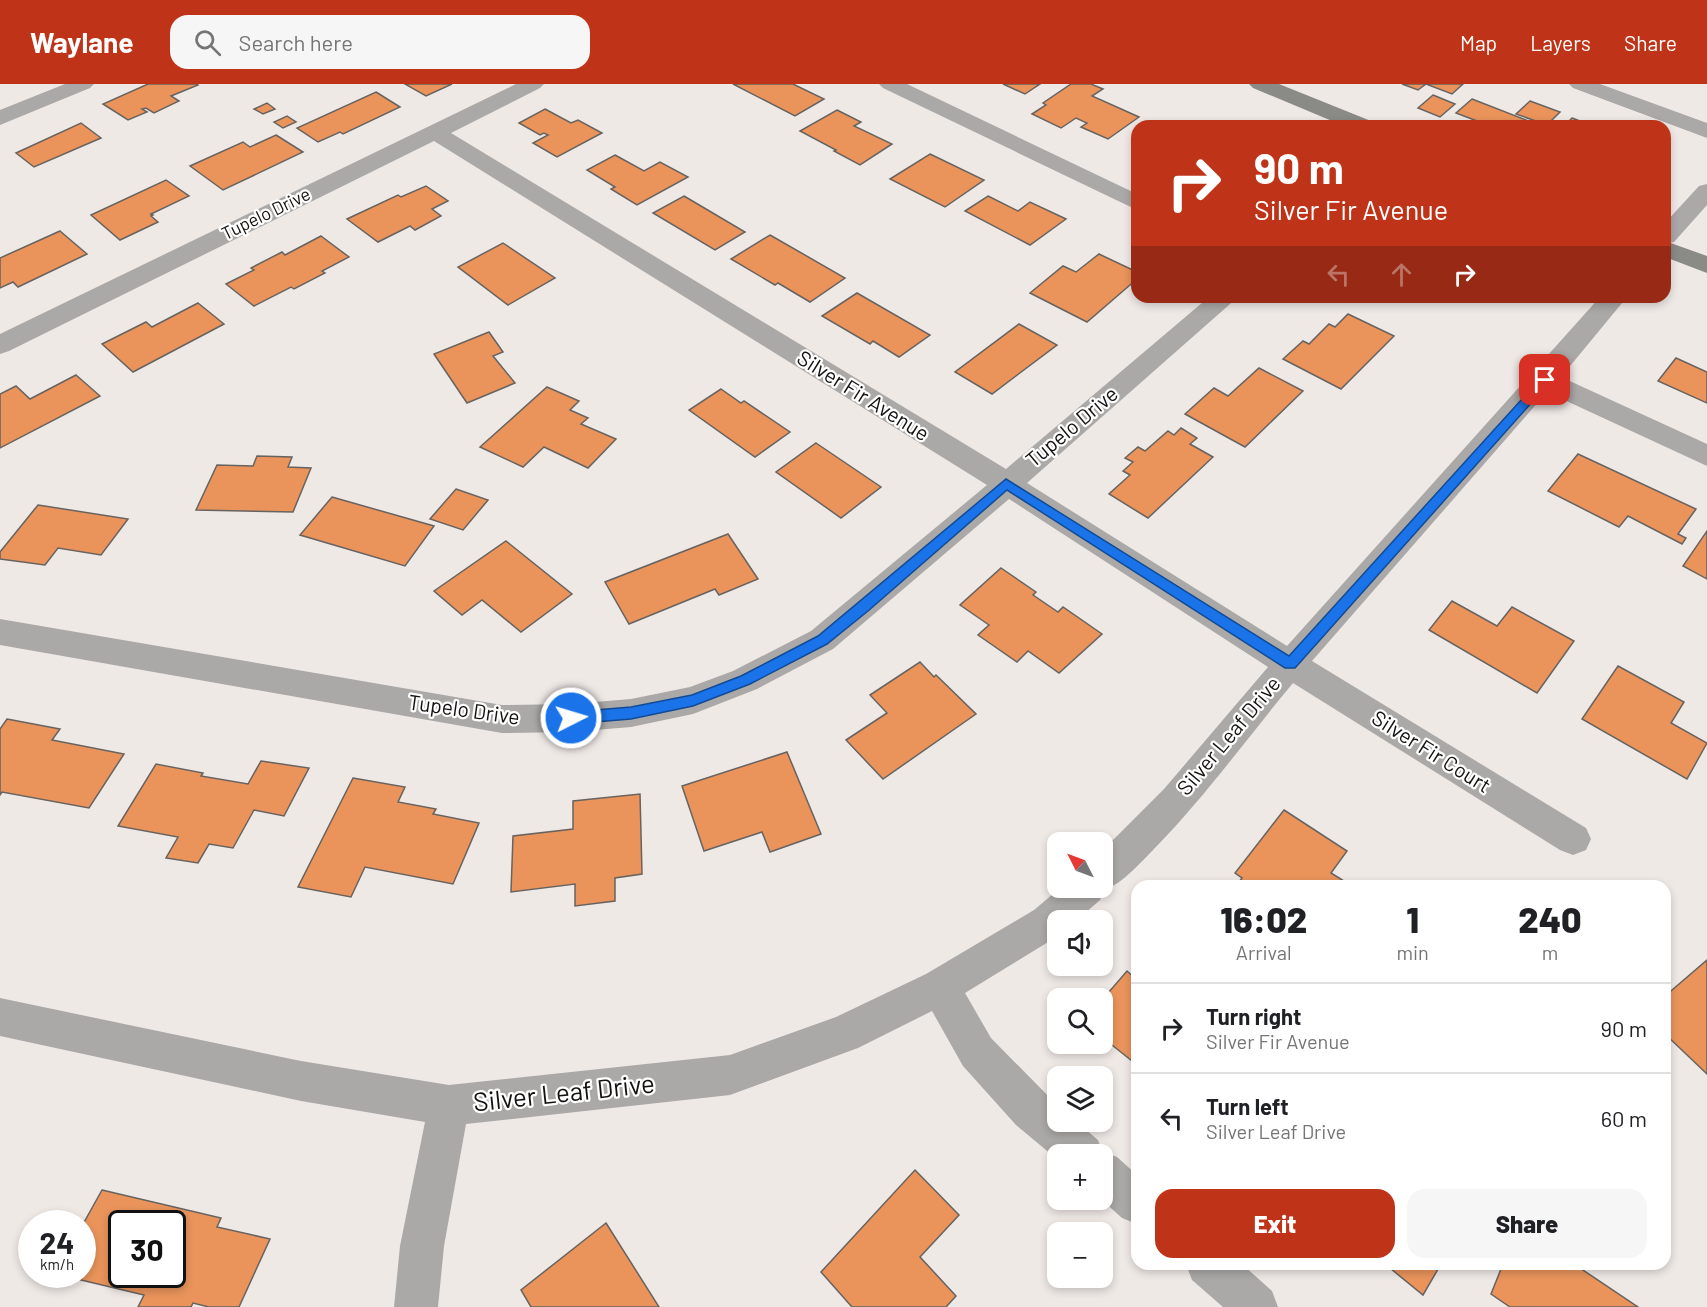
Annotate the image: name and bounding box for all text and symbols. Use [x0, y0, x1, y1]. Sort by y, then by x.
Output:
search box [170, 15, 590, 69]
text: Waylane [30, 25, 134, 59]
icon: search [191, 26, 224, 59]
text: Search here [239, 29, 353, 55]
text: Map [1460, 30, 1497, 55]
text: Layers [1530, 30, 1591, 55]
text: Share [1624, 30, 1677, 55]
text: 90 m [1254, 142, 1344, 192]
icon: right [1155, 144, 1233, 222]
street label: Tupelo Drive [218, 182, 314, 244]
text: Silver Fir Avenue [1254, 193, 1448, 225]
icon: left [1322, 258, 1355, 291]
icon: ahead [1385, 258, 1418, 291]
icon: right [1448, 258, 1481, 291]
street label: Silver Fir Avenue [793, 344, 934, 445]
pin [1519, 354, 1570, 405]
icon: arrive [1528, 363, 1561, 396]
street label: Tupelo Drive [1020, 380, 1122, 471]
street label: Silver Leaf Drive [1171, 671, 1285, 799]
position arrow [539, 686, 603, 750]
street label: Tupelo Drive [407, 688, 522, 729]
street label: Silver Fir Court [1368, 704, 1496, 797]
north arrow [1047, 832, 1113, 898]
map controls [1047, 832, 1113, 1288]
text: 16:02 [1220, 897, 1307, 940]
text: 1 [1406, 897, 1419, 940]
text: 240 [1518, 897, 1582, 940]
button: sound [1047, 910, 1113, 976]
text: Arrival [1236, 940, 1292, 964]
text: min [1396, 940, 1429, 964]
text: m [1542, 940, 1558, 964]
button: search [1047, 988, 1113, 1054]
text: Turn right [1206, 1003, 1301, 1029]
icon: right [1155, 1012, 1188, 1045]
text: 90 m [1601, 1015, 1647, 1041]
text: Silver Fir Avenue [1206, 1029, 1350, 1053]
button: layers [1047, 1066, 1113, 1132]
street label: Silver Leaf Drive [472, 1067, 656, 1116]
text: Turn left [1206, 1093, 1289, 1119]
icon: left [1155, 1102, 1188, 1135]
text: 60 m [1601, 1105, 1647, 1131]
text: Silver Leaf Drive [1206, 1119, 1346, 1143]
button: + [1047, 1144, 1113, 1210]
button: Exit [1155, 1189, 1395, 1258]
button: Share [1407, 1189, 1647, 1258]
speed limit sign: 30 [108, 1210, 186, 1288]
button: − [1047, 1222, 1113, 1288]
text: 24 [40, 1224, 74, 1260]
text: km/h [40, 1255, 74, 1273]

